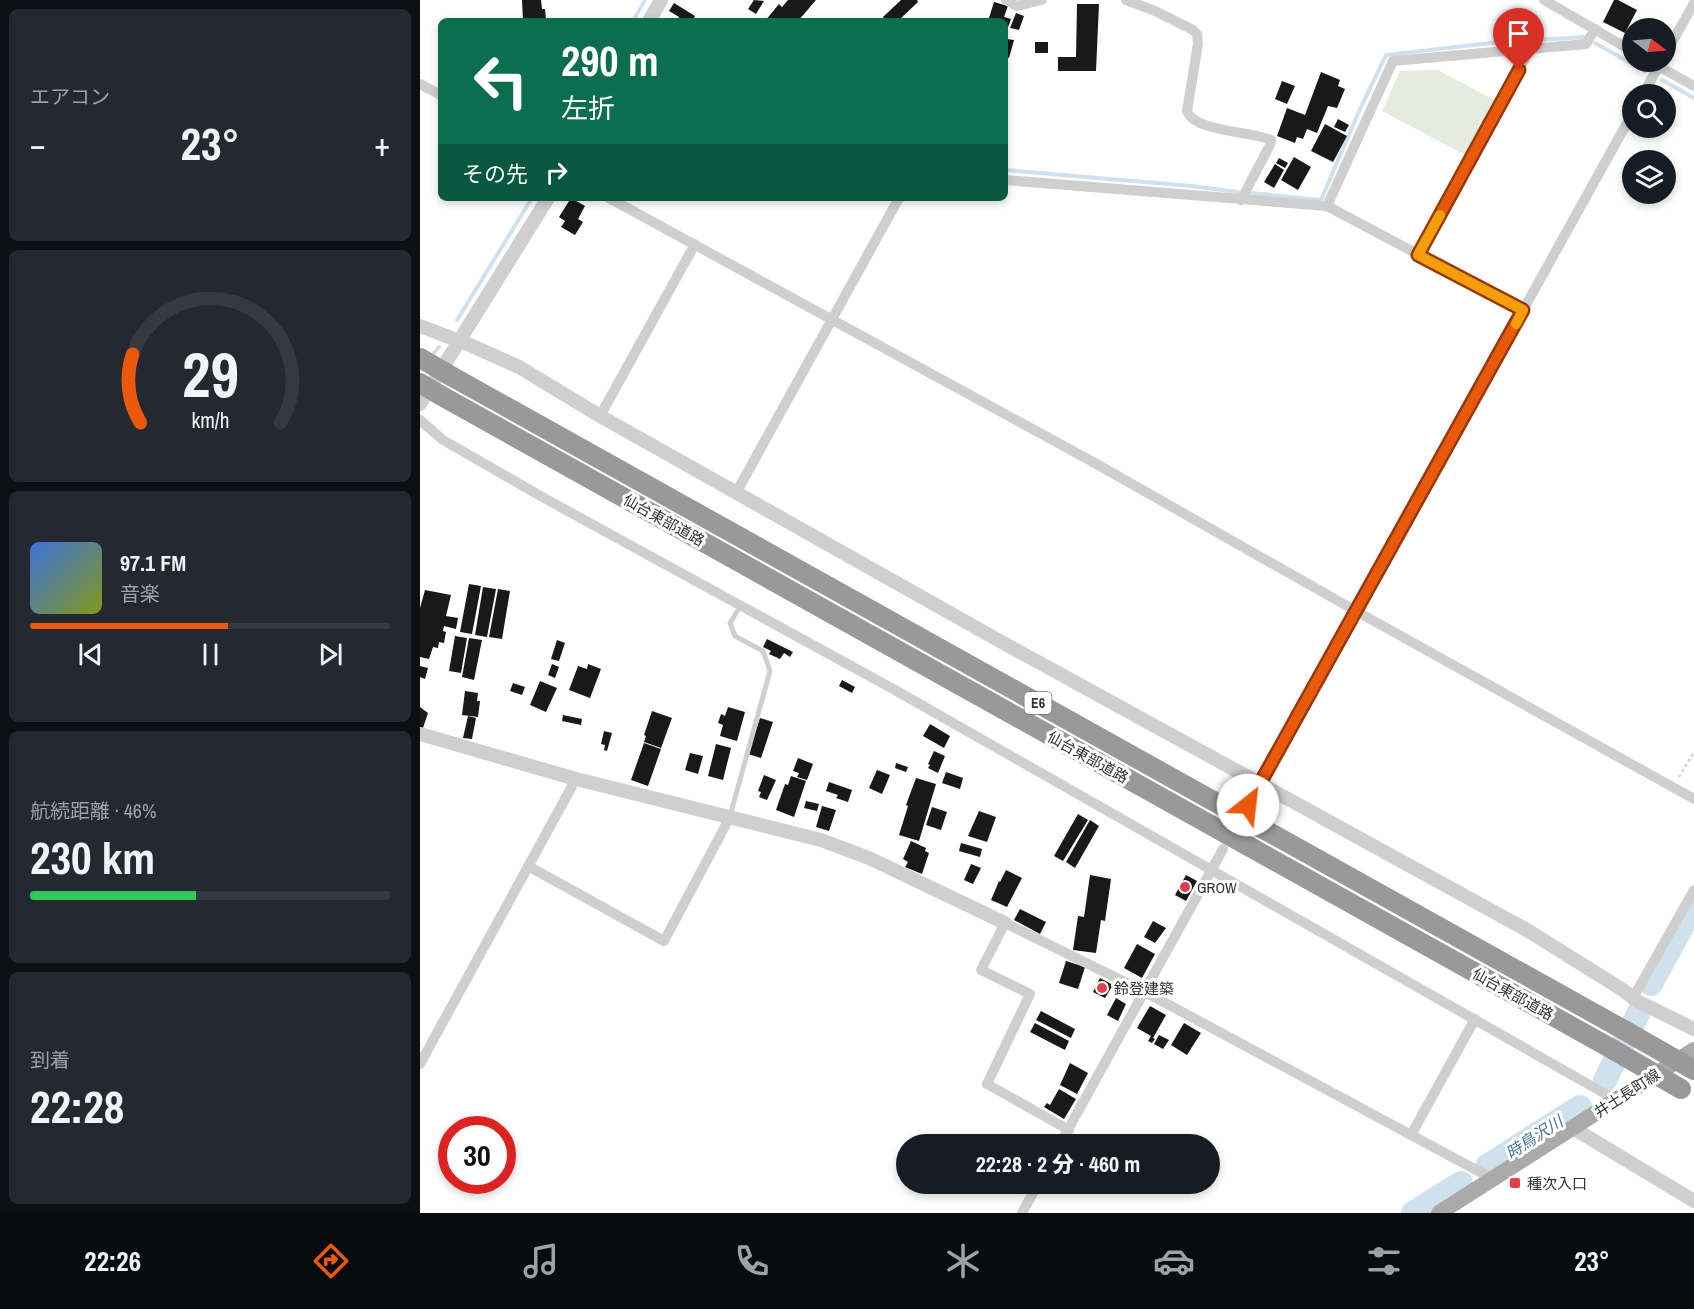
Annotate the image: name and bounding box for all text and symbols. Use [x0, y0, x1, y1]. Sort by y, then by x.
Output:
pin [1493, 8, 1544, 70]
icon: arrive [1502, 17, 1535, 50]
north arrow [1622, 18, 1676, 72]
map controls [1622, 18, 1676, 204]
text: 290 m [561, 33, 659, 89]
icon: left [462, 42, 540, 120]
text: エアコン [30, 83, 110, 110]
button: search [1622, 84, 1676, 138]
text: 左折 [561, 90, 615, 126]
text: 23° [180, 113, 240, 174]
text: − [30, 122, 46, 166]
text: + [374, 122, 390, 166]
button: layers [1622, 150, 1676, 204]
icon: right [540, 156, 573, 189]
text: その先 [462, 159, 528, 189]
text: 29 [182, 332, 238, 416]
text: km/h [191, 406, 229, 435]
street label: 仙台東部道路 [620, 489, 708, 551]
text: 97.1 FM [120, 548, 186, 578]
text: 音楽 [120, 580, 160, 607]
icon: previous [74, 638, 107, 671]
icon: pause [194, 638, 227, 671]
icon: next [314, 638, 347, 671]
road number: E6 [1024, 692, 1052, 714]
street label: 仙台東部道路 [1044, 726, 1132, 788]
position arrow [1216, 773, 1280, 837]
text: 航続距離 · 46% [30, 797, 157, 824]
text: 230 km [30, 827, 155, 888]
place label: GROW [1197, 877, 1237, 898]
marker: GROW [1178, 880, 1192, 894]
street label: 仙台東部道路 [1469, 963, 1557, 1025]
place label: 鈴登建築 [1114, 978, 1174, 999]
marker: 鈴登建築 [1095, 981, 1109, 995]
text: 到着 [30, 1046, 70, 1073]
street label: 井土長町線 [1590, 1064, 1664, 1122]
text: 22:28 [30, 1076, 124, 1137]
water label: 時鳥沢川 [1501, 1109, 1568, 1164]
speed limit sign: 30 [438, 1116, 516, 1194]
text: 22:28 · 2 分 · 460 m [976, 1149, 1140, 1179]
place label: 種次入口 [1527, 1173, 1587, 1194]
marker: 種次入口 [1508, 1176, 1522, 1190]
icon: directions [310, 1240, 352, 1282]
icon: music [520, 1240, 562, 1282]
icon: phone [731, 1240, 773, 1282]
icon: climate [942, 1240, 984, 1282]
icon: car [1153, 1240, 1195, 1282]
icon: filters [1363, 1240, 1405, 1282]
text: 22:26 [84, 1243, 141, 1279]
text: 23° [1574, 1243, 1610, 1279]

